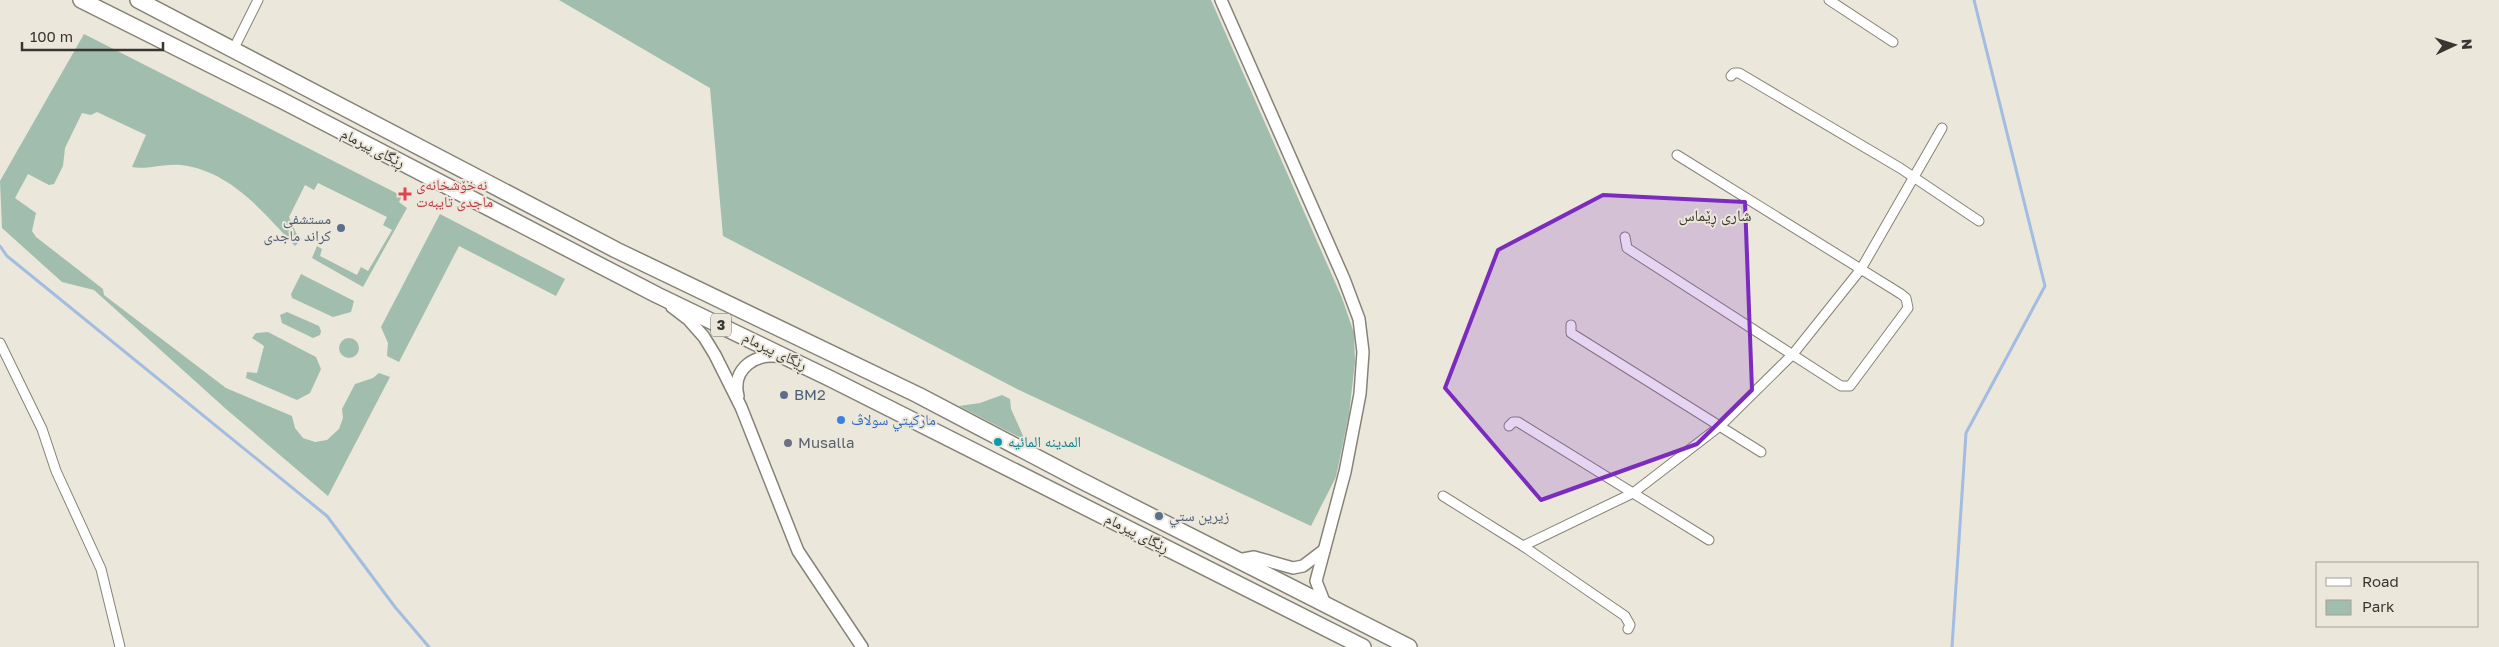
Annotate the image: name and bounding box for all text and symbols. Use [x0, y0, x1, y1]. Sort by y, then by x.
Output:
scale bar [22, 20, 164, 52]
north arrow [2429, 20, 2479, 70]
text: 100 m [30, 27, 73, 45]
text: N [2459, 38, 2476, 50]
street label: ڕێگای پیرمام [337, 123, 409, 175]
place label: نەخۆشخانەی ماجدی تایبەت [416, 175, 493, 212]
marker: نەخۆشخانەی ماجدی تایبەت [398, 187, 412, 201]
district label: شاری ڕێماس [1678, 205, 1752, 228]
place label: مستشفی کراند ماجدی [264, 209, 331, 246]
marker: مستشفی کراند ماجدی [335, 222, 347, 234]
road number: 3 [711, 314, 731, 336]
street label: ڕێگای پیرمام [739, 327, 811, 377]
place label: BM2 [794, 385, 826, 403]
marker: BM2 [778, 389, 790, 401]
place label: ماركيتي سولاڤ [851, 410, 936, 432]
marker: ماركيتي سولاڤ [835, 414, 847, 426]
place label: المدينه المائيه [1008, 432, 1081, 450]
place label: Musalla [798, 433, 854, 451]
marker: المدينه المائيه [992, 436, 1004, 448]
marker: Musalla [782, 437, 794, 449]
place label: زيرين ستي [1169, 506, 1229, 528]
street label: ڕێگای پیرمام [1101, 508, 1173, 560]
marker: زيرين ستي [1153, 510, 1165, 522]
legend [2316, 562, 2479, 627]
text: Road [2362, 572, 2399, 590]
text: Park [2362, 597, 2395, 615]

